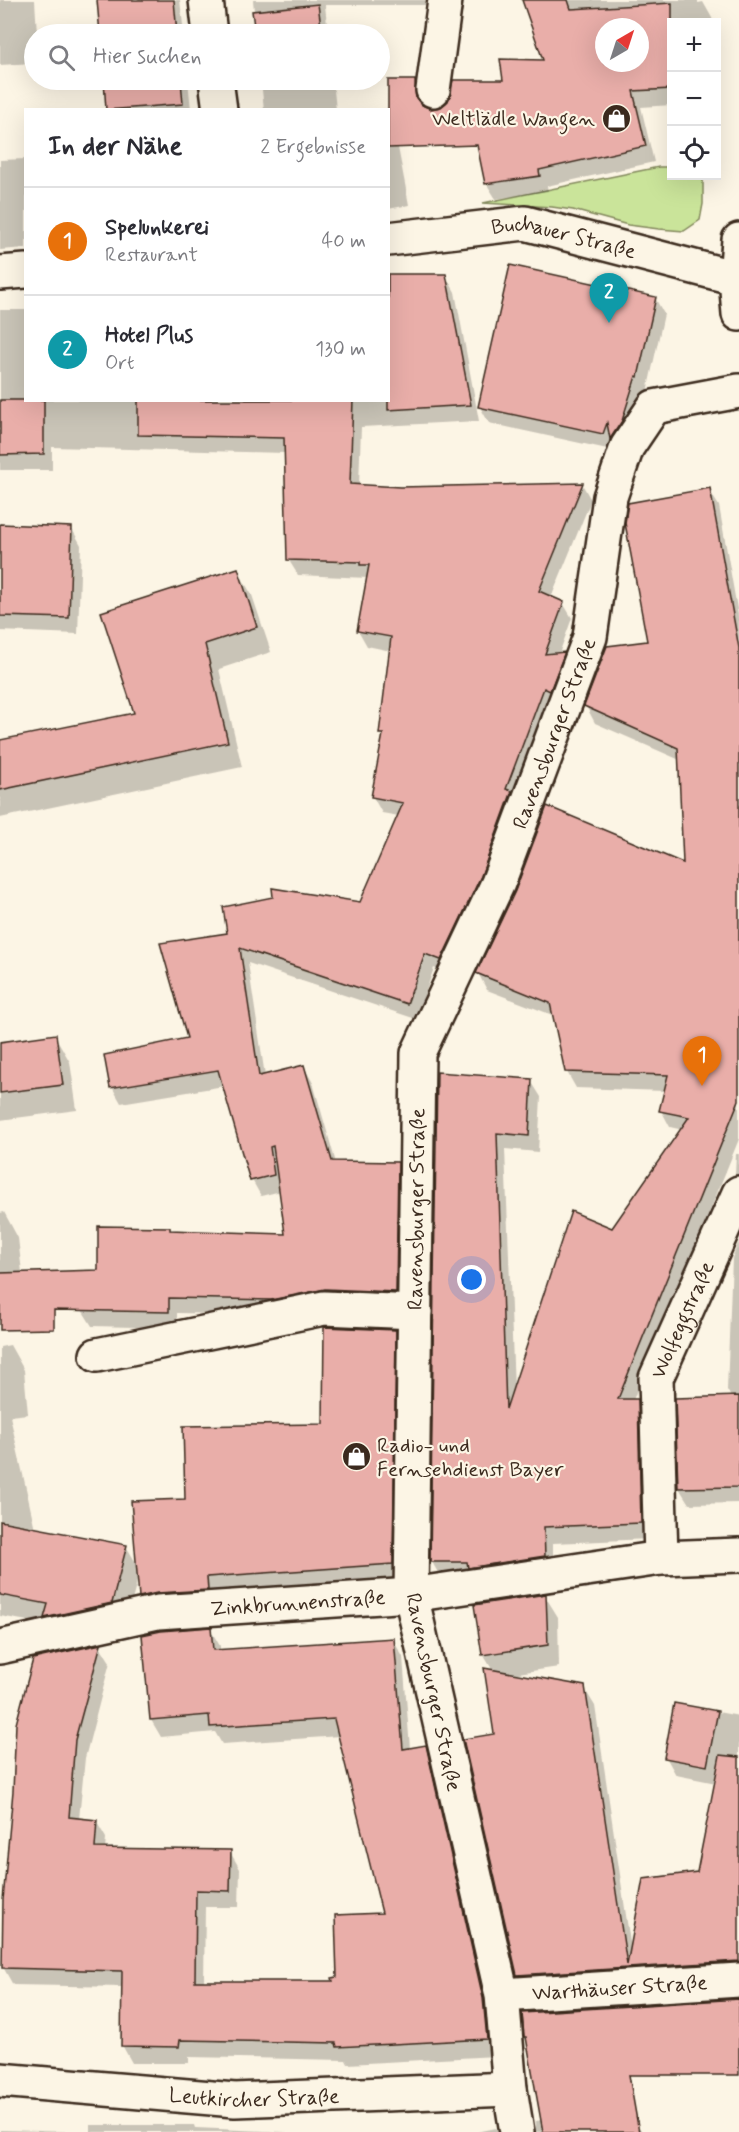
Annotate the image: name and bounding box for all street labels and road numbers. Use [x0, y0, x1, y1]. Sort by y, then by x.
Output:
street label: Buchauer Straße [490, 209, 639, 266]
street label: Ravensburger Straße [506, 634, 603, 833]
street label: Ravensburger Straße [402, 1108, 432, 1310]
street label: Wolfeggstraße [645, 1257, 722, 1383]
street label: Zinkbrunnenstraße [209, 1584, 386, 1623]
street label: Ravensburger Straße [398, 1590, 468, 1794]
street label: Warthäuser Straße [531, 1969, 708, 2008]
street label: Leutkircher Straße [168, 2081, 340, 2115]

